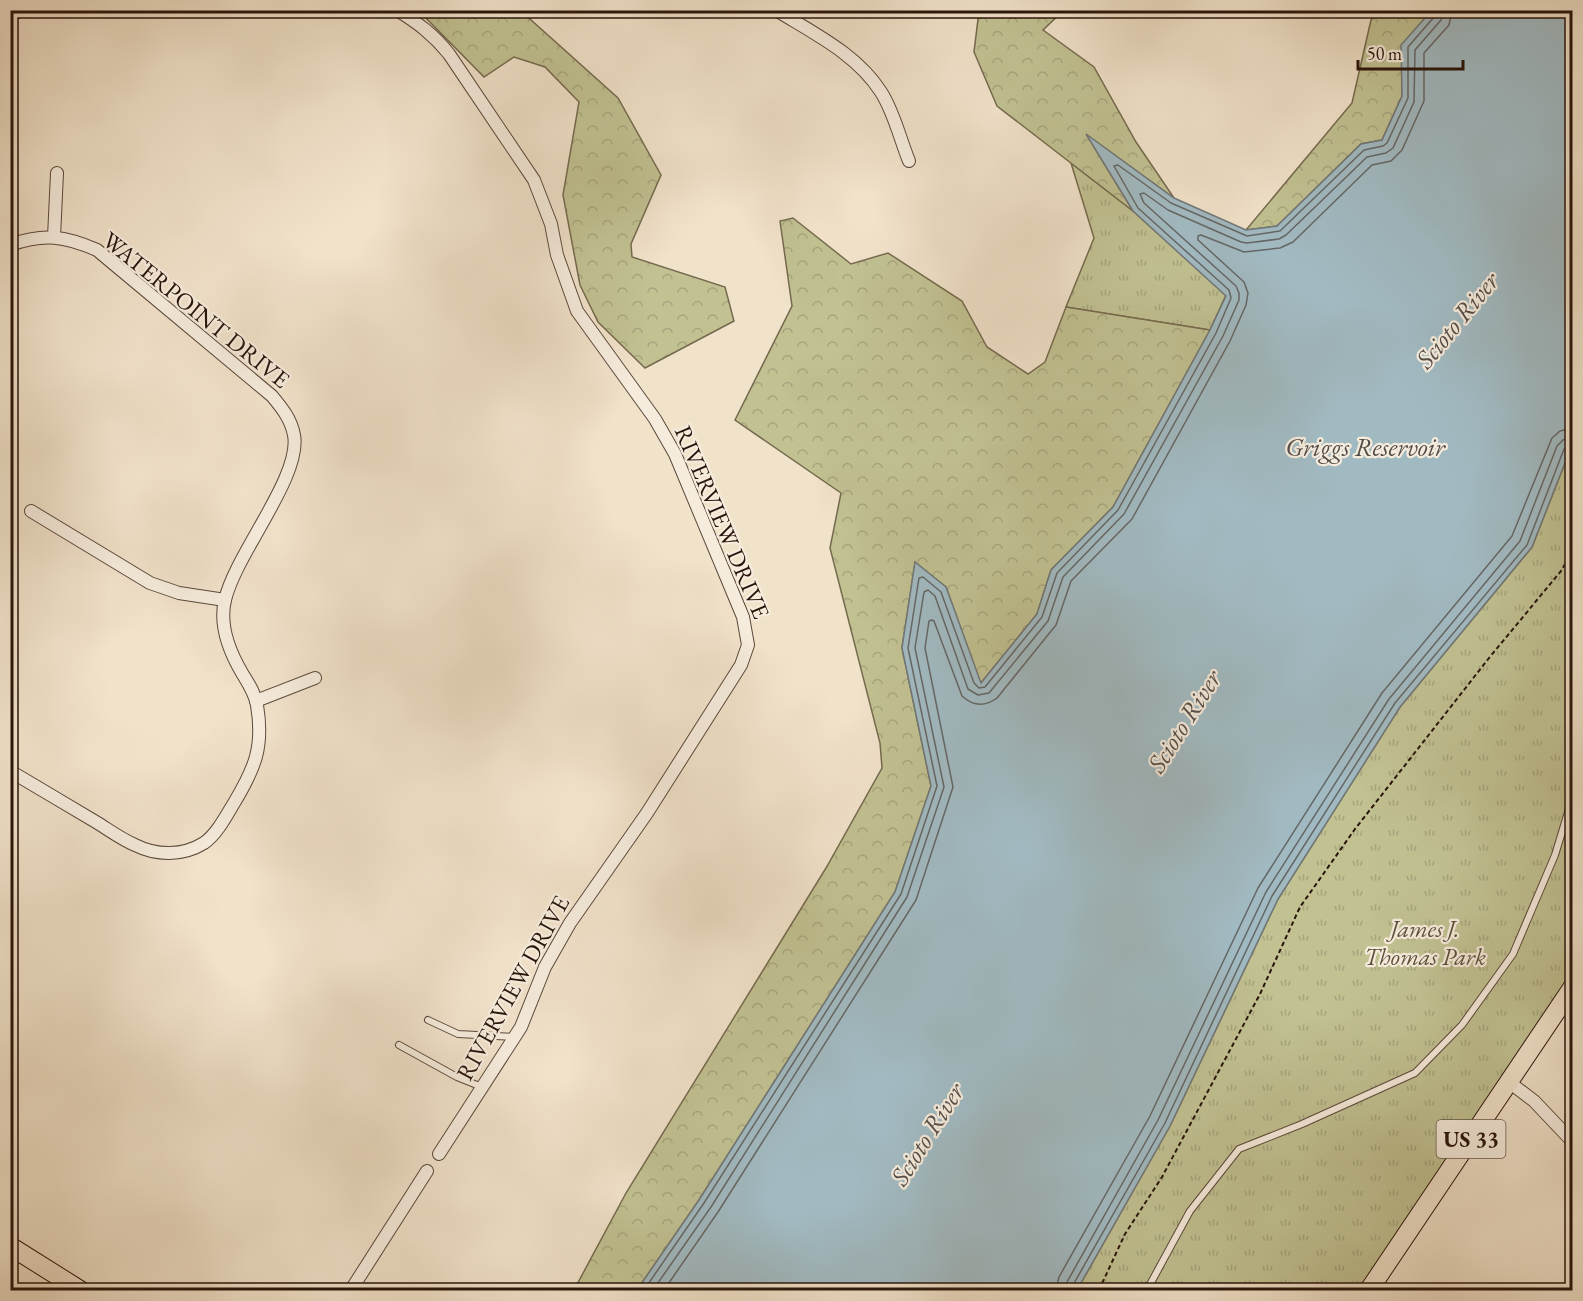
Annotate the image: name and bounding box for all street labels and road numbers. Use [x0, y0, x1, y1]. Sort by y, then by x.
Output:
street label: WATERPOINT DRIVE [96, 224, 296, 395]
street label: RIVERVIEW DRIVE [668, 421, 777, 623]
street label: RIVERVIEW DRIVE [449, 890, 576, 1086]
road number: US 33 [1436, 1120, 1506, 1158]

